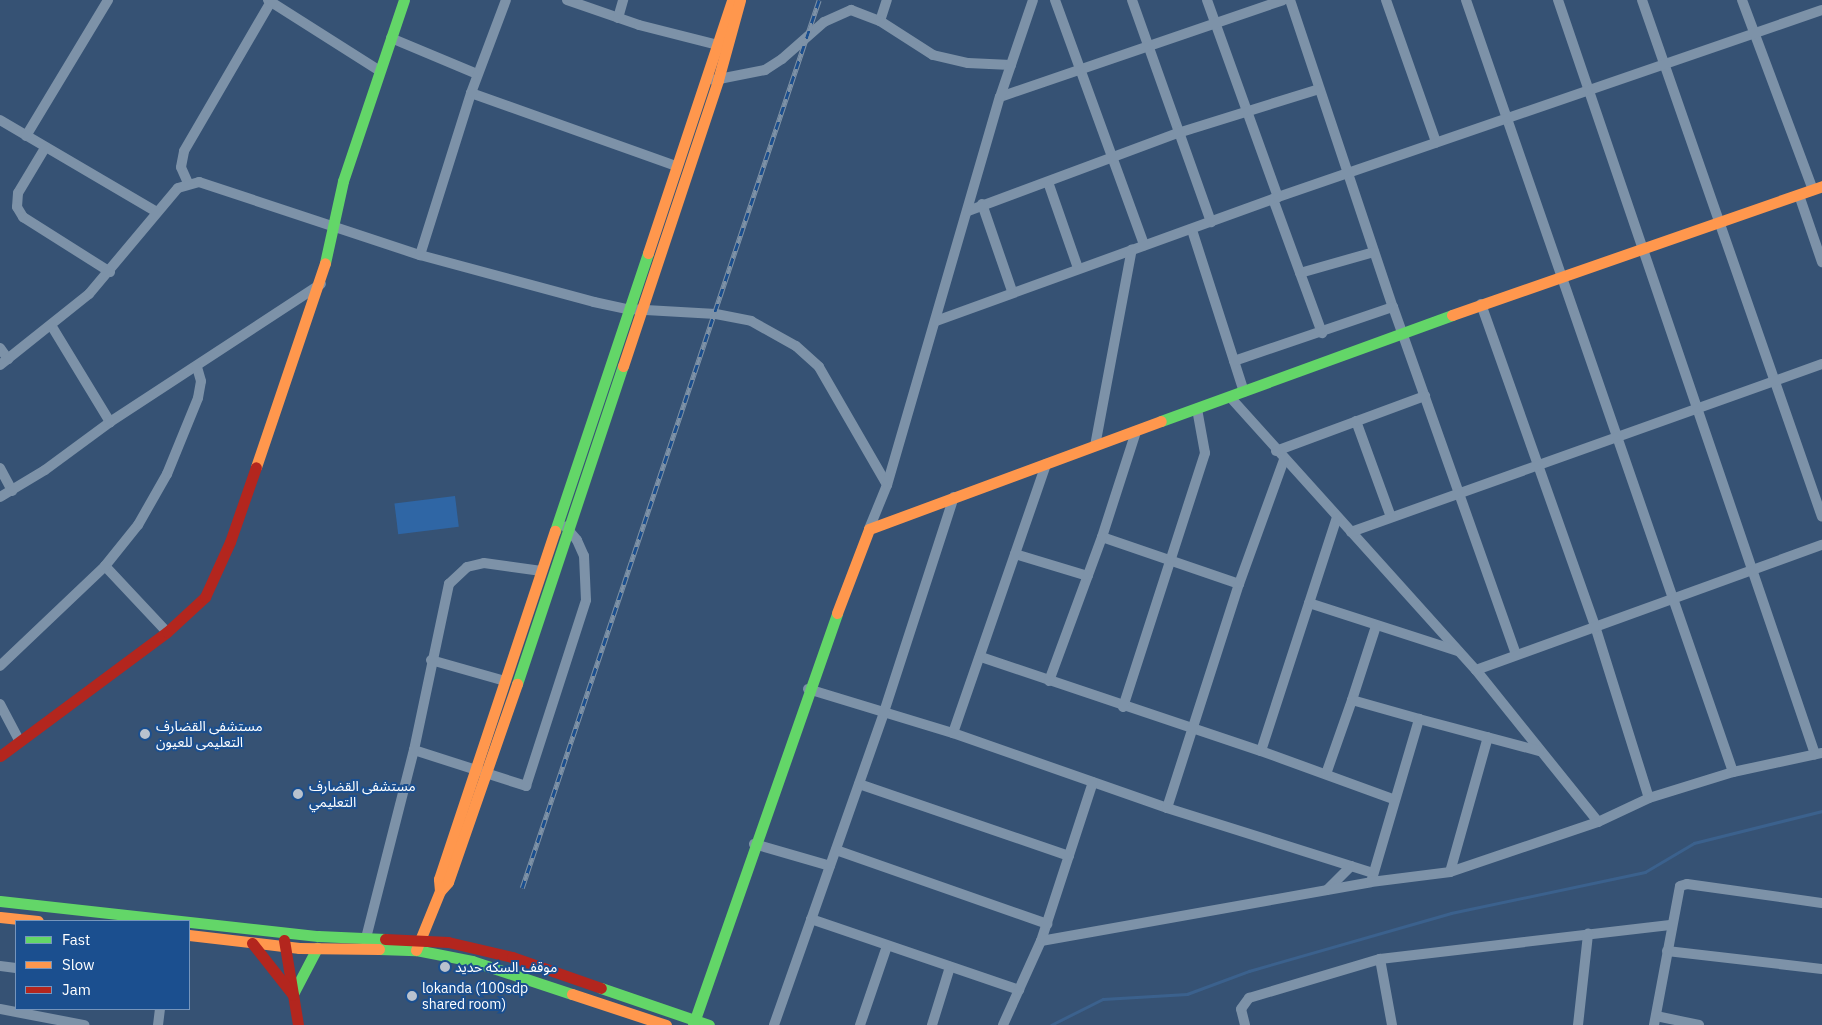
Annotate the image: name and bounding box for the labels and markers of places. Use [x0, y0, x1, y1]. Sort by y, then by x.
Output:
place label: مستشفى القضارف التعليمى للعيون [156, 718, 263, 750]
marker: مستشفى القضارف التعليمى للعيون [138, 727, 152, 741]
place label: مستشفى القضارف التعليمي [309, 778, 416, 810]
marker: مستشفى القضارف التعليمي [291, 787, 305, 801]
place label: موقف السكه حديد [455, 959, 557, 975]
marker: موقف السكه حديد [439, 961, 451, 973]
place label: lokanda (100sdp shared room) [422, 980, 528, 1012]
marker: lokanda (100sdp shared room) [406, 990, 418, 1002]

